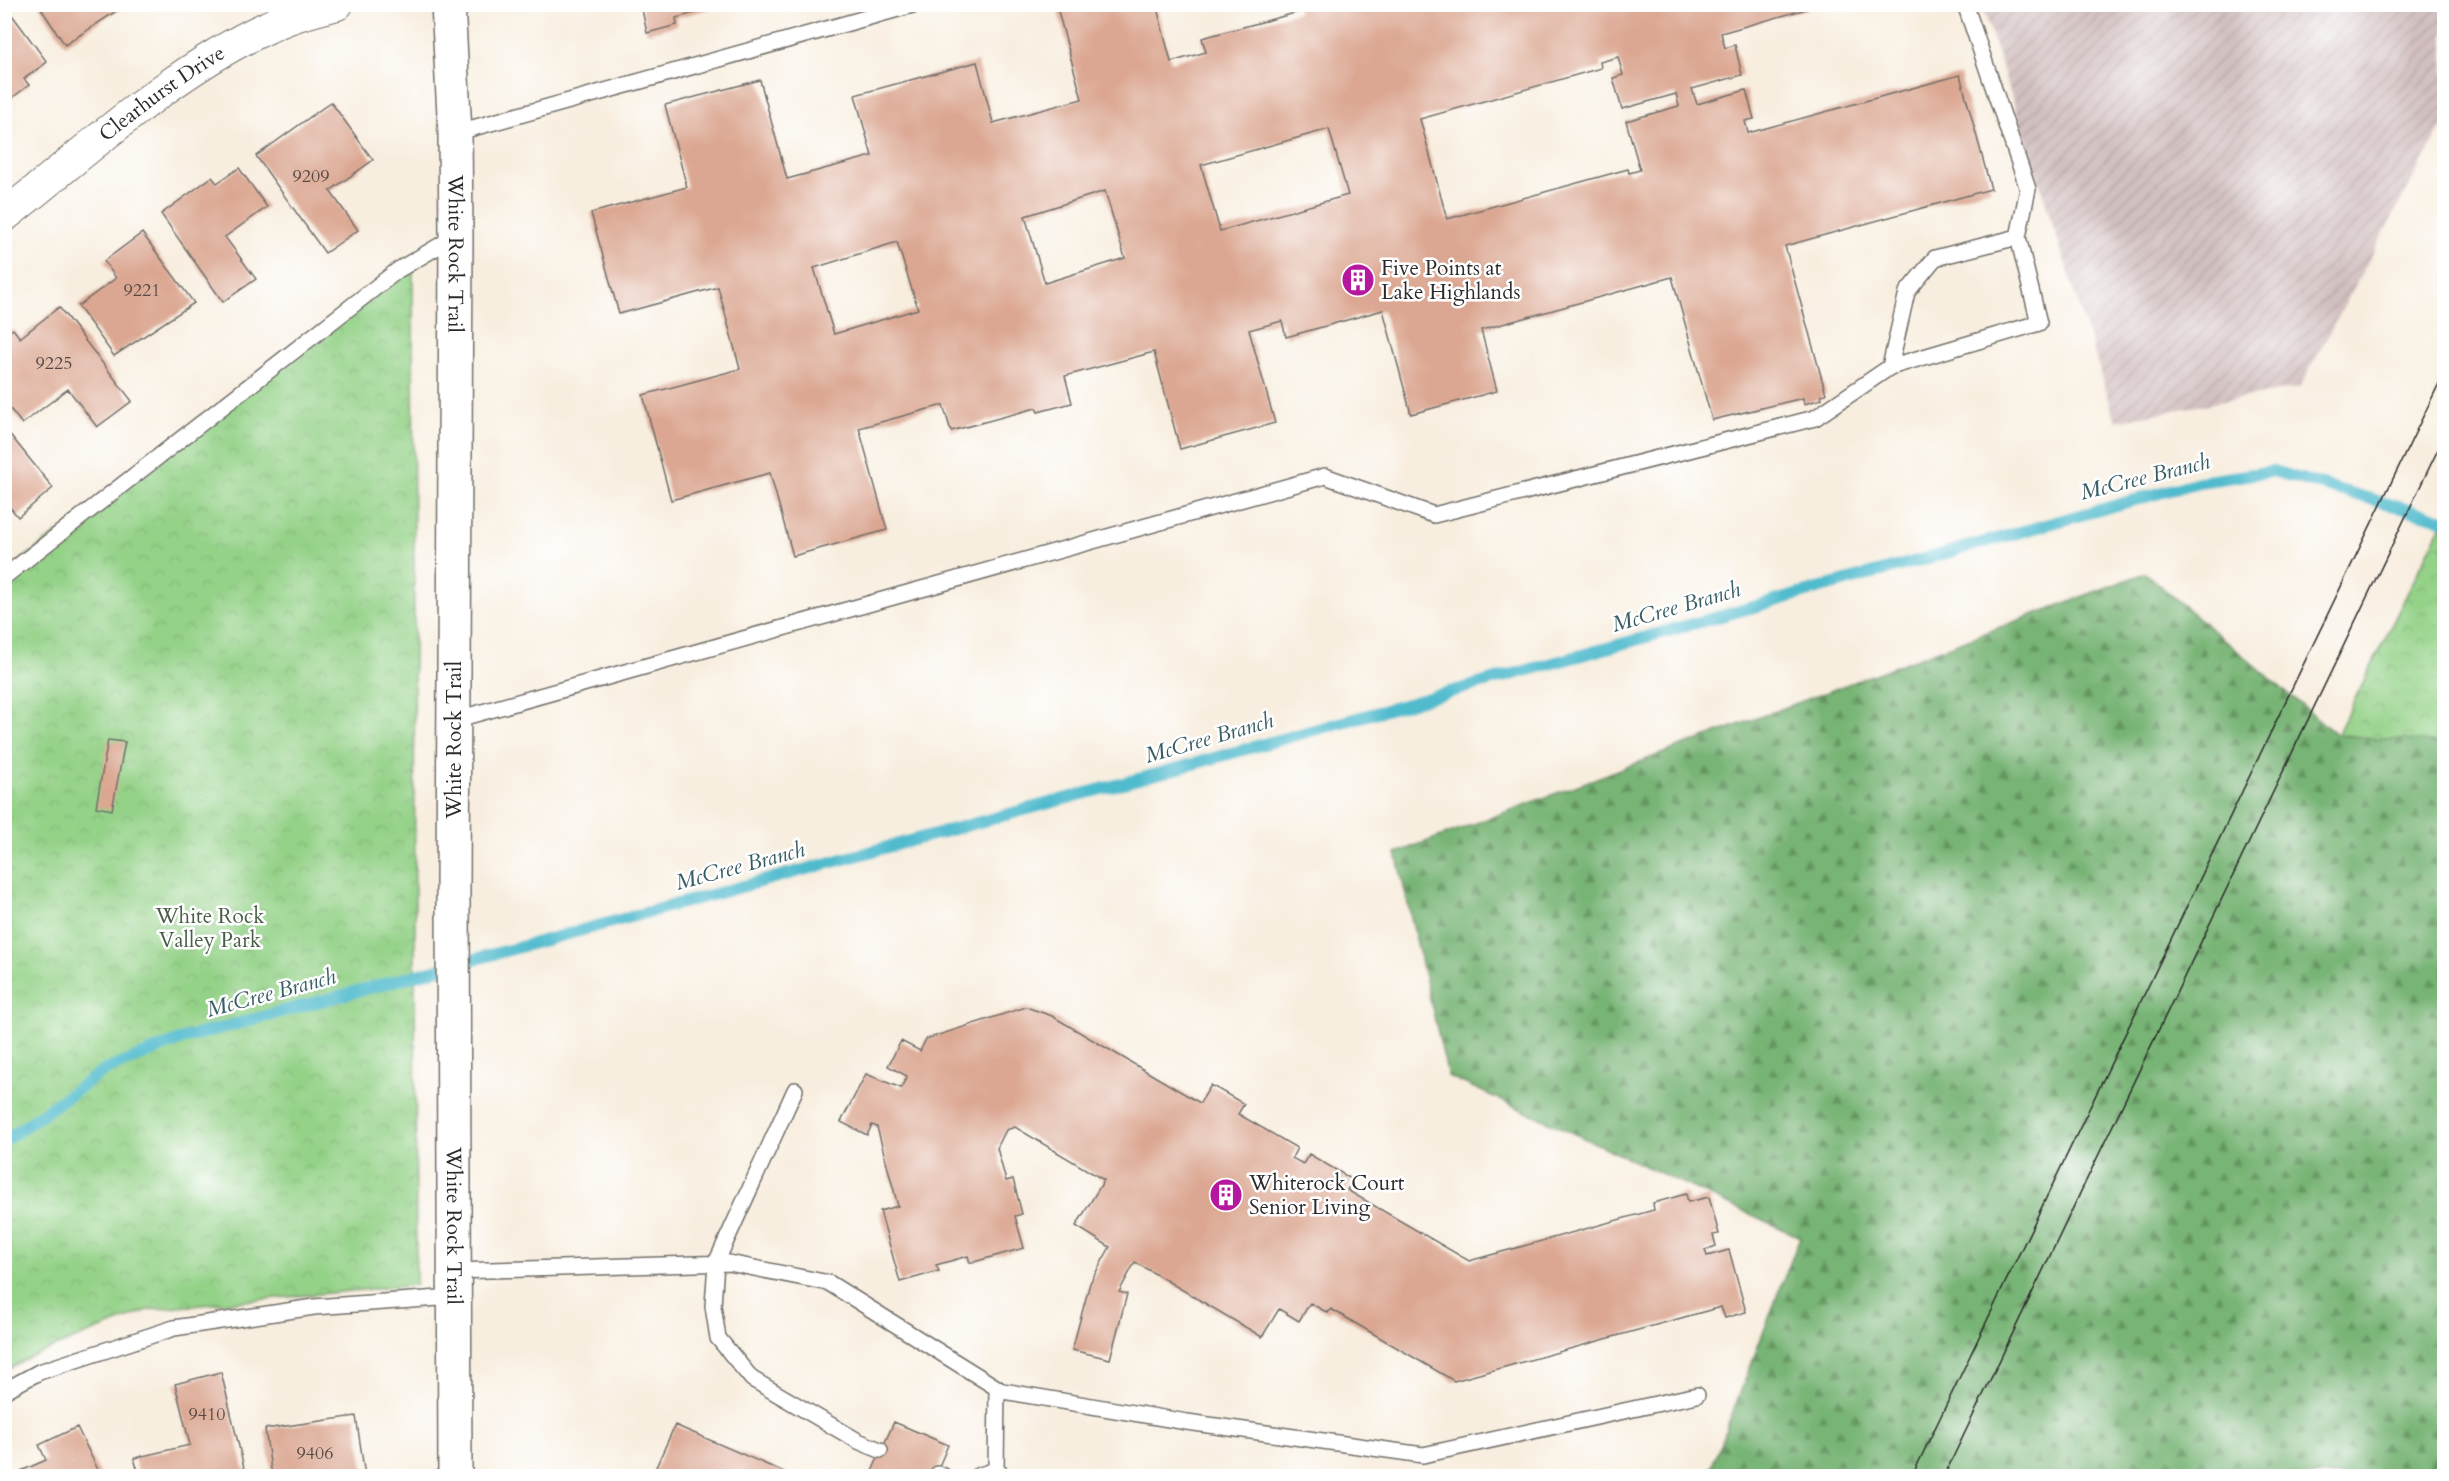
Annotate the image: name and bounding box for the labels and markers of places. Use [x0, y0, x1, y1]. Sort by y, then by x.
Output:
place label: Five Points at Lake Highlands [1381, 254, 1521, 307]
building icon: Five Points at Lake Highlands [1340, 262, 1376, 298]
place label: Whiterock Court Senior Living [1248, 1169, 1405, 1222]
building icon: Whiterock Court Senior Living [1208, 1177, 1244, 1213]

